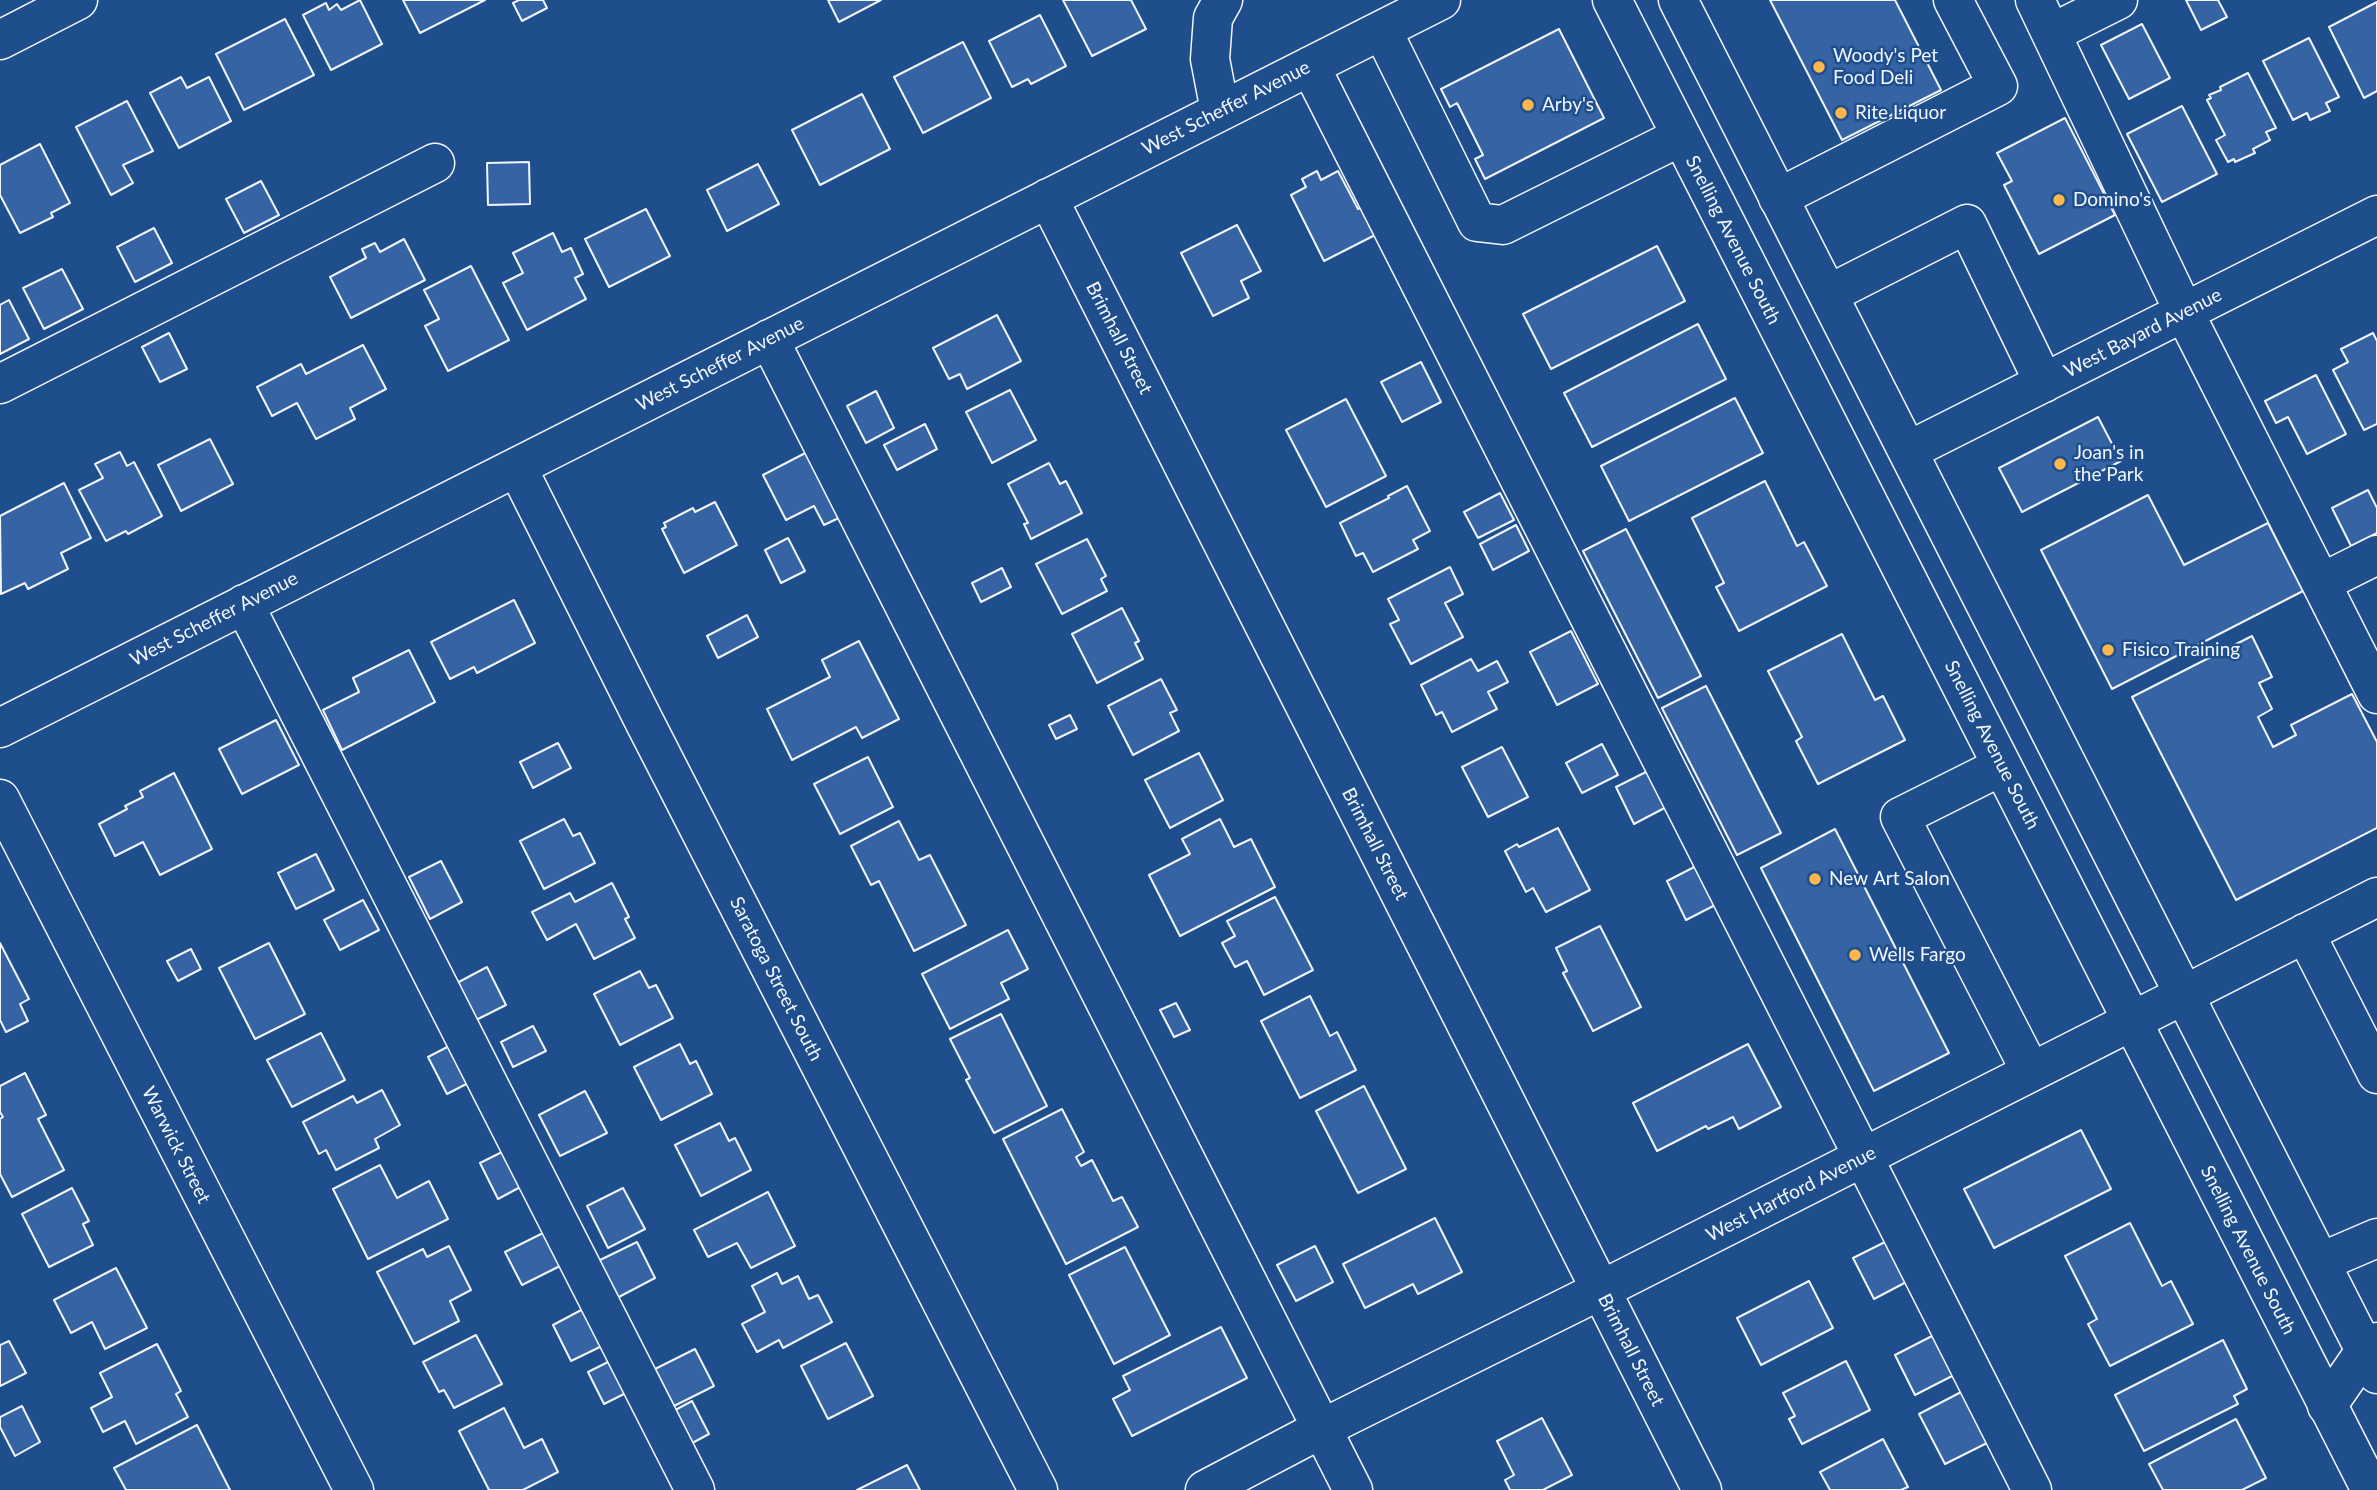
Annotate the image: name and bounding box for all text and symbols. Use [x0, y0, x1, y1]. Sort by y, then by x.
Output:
place label: Woody's Pet Food Deli [1833, 45, 1938, 89]
street label: West Scheffer Avenue [1138, 56, 1314, 160]
marker: Woody's Pet Food Deli [1811, 59, 1827, 75]
place label: Arby's [1542, 94, 1594, 116]
marker: Arby's [1520, 97, 1536, 113]
place label: Rite Liquor [1855, 102, 1946, 124]
marker: Rite Liquor [1833, 105, 1849, 121]
street label: Snelling Avenue South [1681, 152, 1785, 328]
place label: Domino's [2073, 189, 2151, 211]
marker: Domino's [2051, 192, 2067, 208]
street label: Brimhall Street [1081, 278, 1157, 398]
street label: West Bayard Avenue [2060, 283, 2226, 383]
street label: West Scheffer Avenue [632, 312, 808, 416]
place label: Joan's in the Park [2074, 442, 2144, 486]
marker: Joan's in the Park [2052, 456, 2068, 472]
street label: West Scheffer Avenue [126, 567, 302, 671]
place label: Fisico Training [2122, 639, 2240, 661]
marker: Fisico Training [2100, 642, 2116, 658]
street label: Snelling Avenue South [1940, 657, 2044, 833]
street label: Brimhall Street [1337, 784, 1413, 904]
place label: New Art Salon [1829, 868, 1950, 890]
marker: New Art Salon [1807, 871, 1823, 887]
street label: Saratoga Street South [725, 893, 827, 1065]
place label: Wells Fargo [1869, 944, 1966, 966]
marker: Wells Fargo [1847, 947, 1863, 963]
street label: Warwick Street [137, 1083, 215, 1207]
street label: West Hartford Avenue [1702, 1141, 1880, 1247]
street label: Snelling Avenue South [2196, 1162, 2300, 1338]
street label: Brimhall Street [1593, 1290, 1669, 1410]

